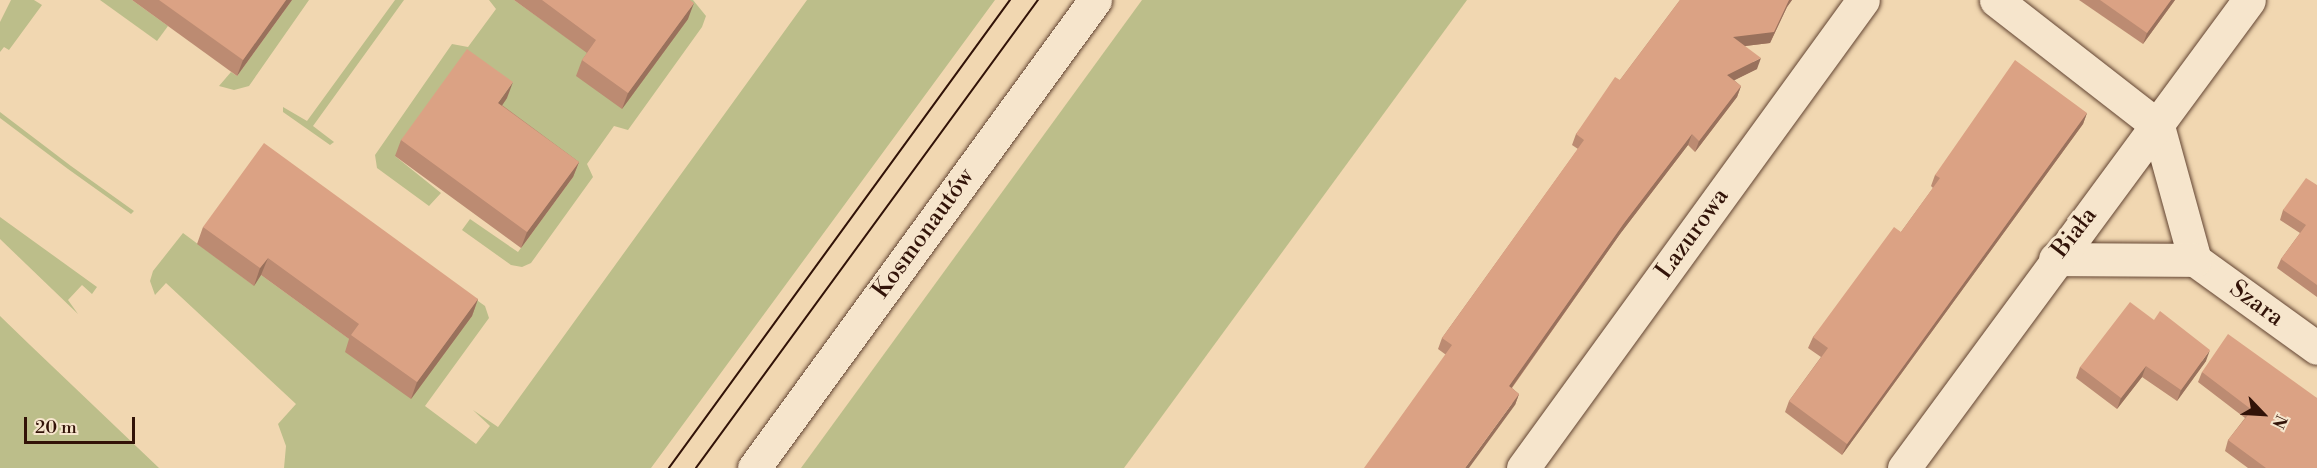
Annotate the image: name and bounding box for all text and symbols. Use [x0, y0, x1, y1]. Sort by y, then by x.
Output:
street label: Kosmonautów [867, 163, 981, 305]
street label: Lazurowa [1650, 183, 1736, 285]
street label: Biała [2046, 202, 2104, 264]
street label: Szara [2223, 275, 2289, 333]
north arrow [2233, 384, 2293, 444]
scale bar [27, 405, 138, 443]
text: N [2268, 412, 2291, 432]
text: 20 m [35, 416, 77, 439]

